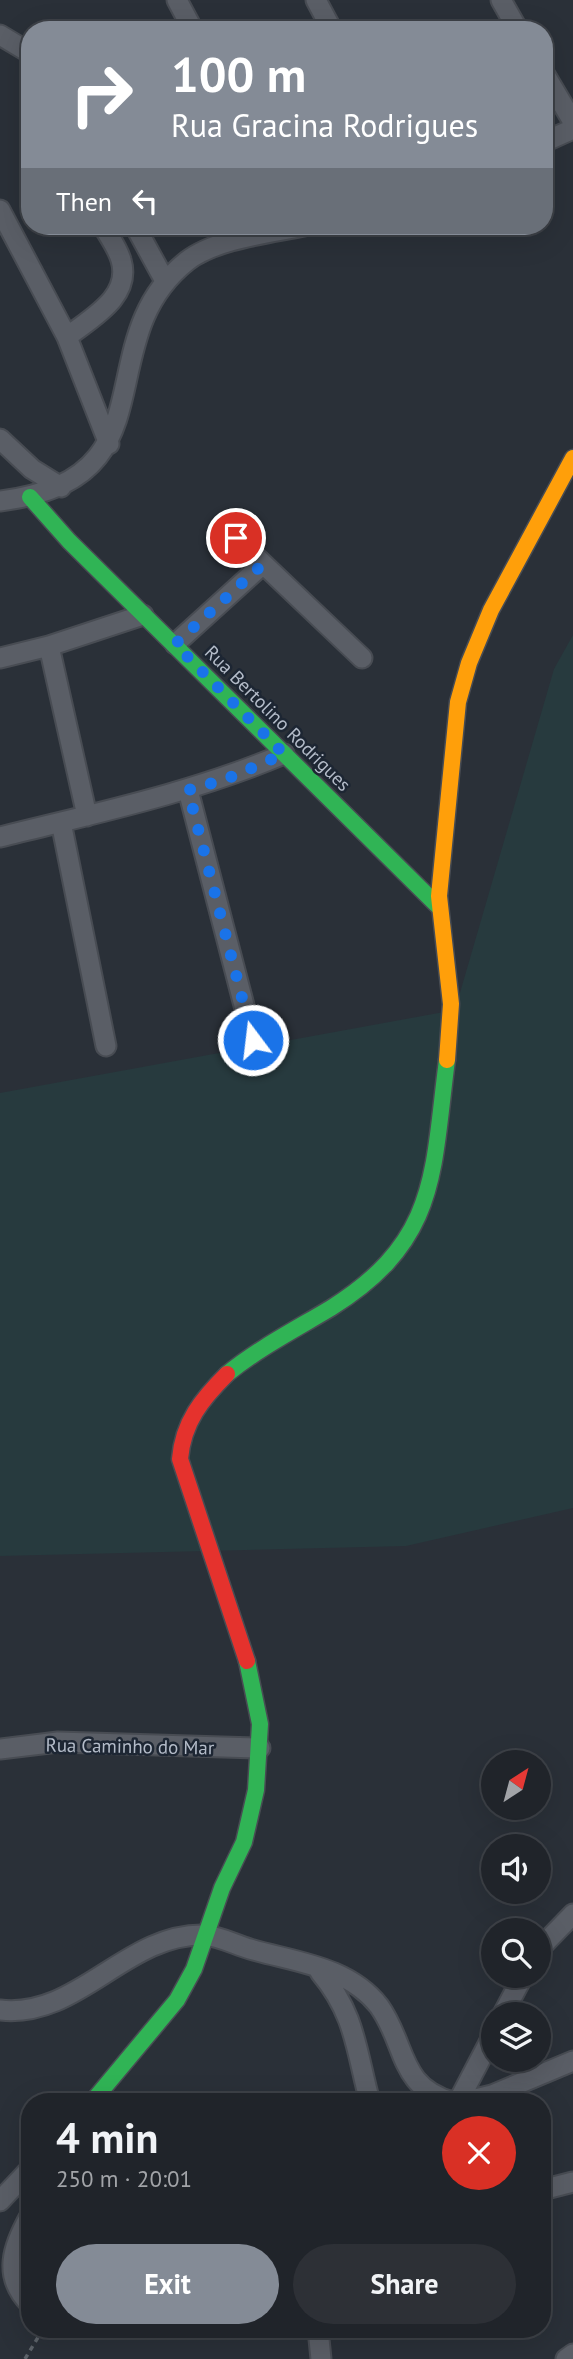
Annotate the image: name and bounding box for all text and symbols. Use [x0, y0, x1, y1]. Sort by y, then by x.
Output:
text: 100 m [171, 42, 306, 106]
icon: right [56, 49, 147, 140]
text: Rua Gracina Rodrigues [171, 104, 478, 146]
icon: left [126, 182, 164, 220]
text: Then [56, 185, 112, 218]
pin [206, 508, 266, 568]
icon: arrive [217, 519, 255, 557]
street label: Rua Bertolino Rodrigues [200, 640, 356, 796]
position arrow [216, 1003, 290, 1077]
street label: Rua Caminho do Mar [45, 1733, 215, 1759]
north arrow [481, 1750, 551, 1820]
map controls [481, 1750, 551, 2072]
button: sound [481, 1834, 551, 1904]
button: search [481, 1918, 551, 1988]
button: layers [481, 2002, 551, 2072]
text: 4 min [56, 2110, 158, 2165]
button: close [442, 2116, 516, 2190]
text: 250 m · 20:01 [56, 2164, 192, 2193]
button: Exit [56, 2244, 279, 2324]
button: Share [293, 2244, 516, 2324]

